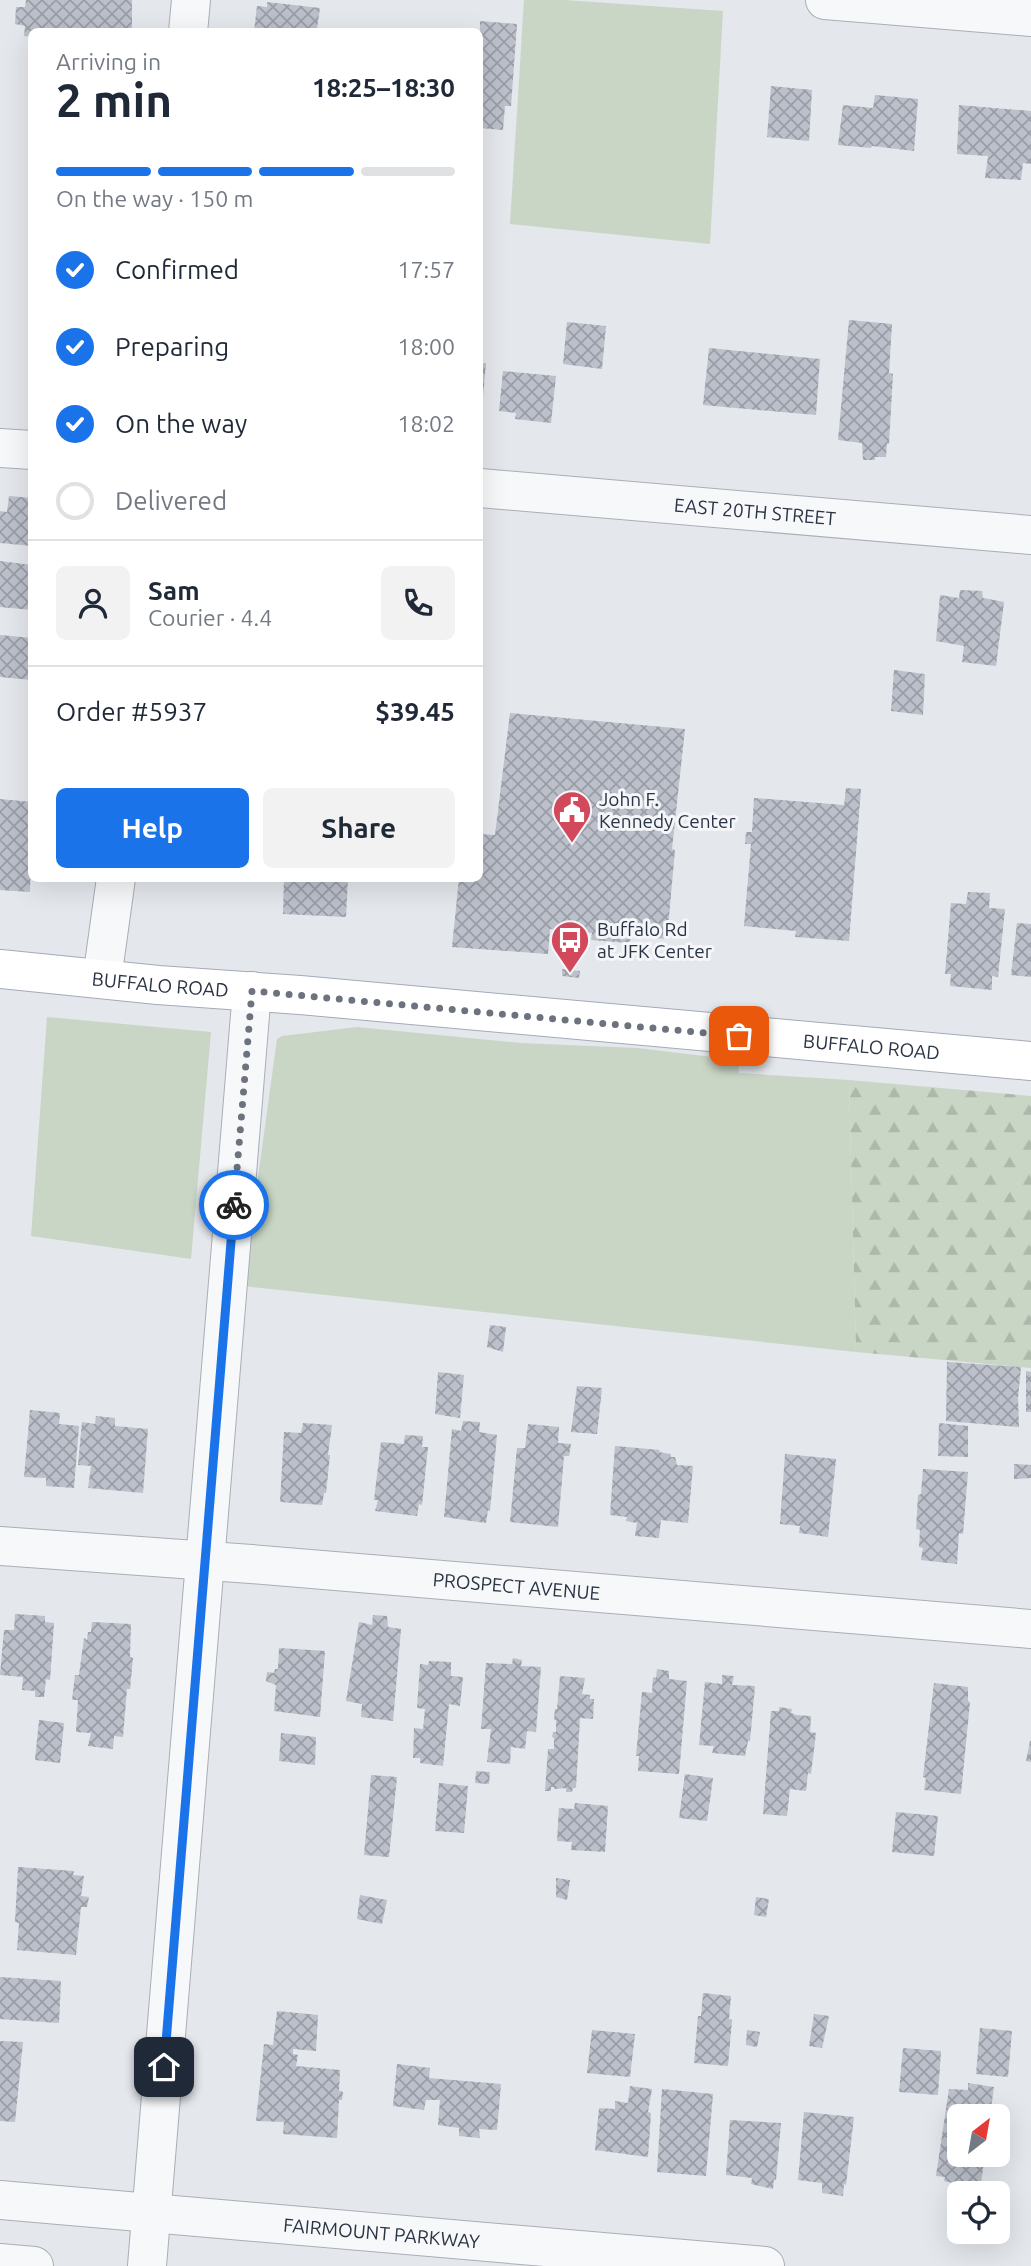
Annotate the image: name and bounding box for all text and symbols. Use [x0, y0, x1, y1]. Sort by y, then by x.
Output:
text: Arriving in [56, 49, 161, 74]
text: 18:25–18:30 [312, 73, 455, 102]
text: 2 min [56, 74, 172, 126]
text: On the way · 150 m [56, 186, 253, 211]
icon: check [56, 251, 94, 289]
text: Confirmed [115, 255, 239, 284]
text: 17:57 [397, 257, 455, 282]
icon: check [56, 328, 94, 366]
text: Preparing [115, 332, 229, 361]
text: 18:00 [397, 334, 455, 359]
icon: check [56, 405, 94, 443]
text: On the way [115, 409, 247, 438]
text: 18:02 [397, 411, 455, 436]
text: Delivered [115, 486, 227, 515]
street label: EAST 20TH STREET [673, 494, 837, 529]
button: person [56, 566, 130, 640]
button: phone [381, 566, 455, 640]
text: Sam [148, 576, 200, 605]
text: Courier · 4.4 [148, 605, 272, 630]
text: Order #5937 [56, 697, 207, 726]
text: $39.45 [375, 697, 455, 726]
button: Help [56, 788, 249, 868]
button: Share [263, 788, 455, 868]
place label: John F. Kennedy Center [599, 788, 736, 832]
public building icon: John F. Kennedy Center [551, 789, 593, 844]
place label: Buffalo Rd at JFK Center [597, 918, 712, 962]
bus stop icon: Buffalo Rd at JFK Center [549, 919, 591, 974]
street label: BUFFALO ROAD [91, 967, 229, 1001]
pin [709, 1006, 769, 1066]
icon: bag [720, 1017, 758, 1055]
street label: BUFFALO ROAD [802, 1029, 941, 1064]
courier [199, 1170, 269, 1240]
icon: bike [215, 1186, 253, 1224]
street label: PROSPECT AVENUE [432, 1568, 601, 1604]
pin [134, 2037, 194, 2097]
icon: home [145, 2048, 183, 2086]
north arrow [947, 2104, 1010, 2166]
map controls [947, 2104, 1010, 2244]
button: locate [947, 2181, 1010, 2244]
street label: FAIRMOUNT PARKWAY [282, 2213, 481, 2252]

